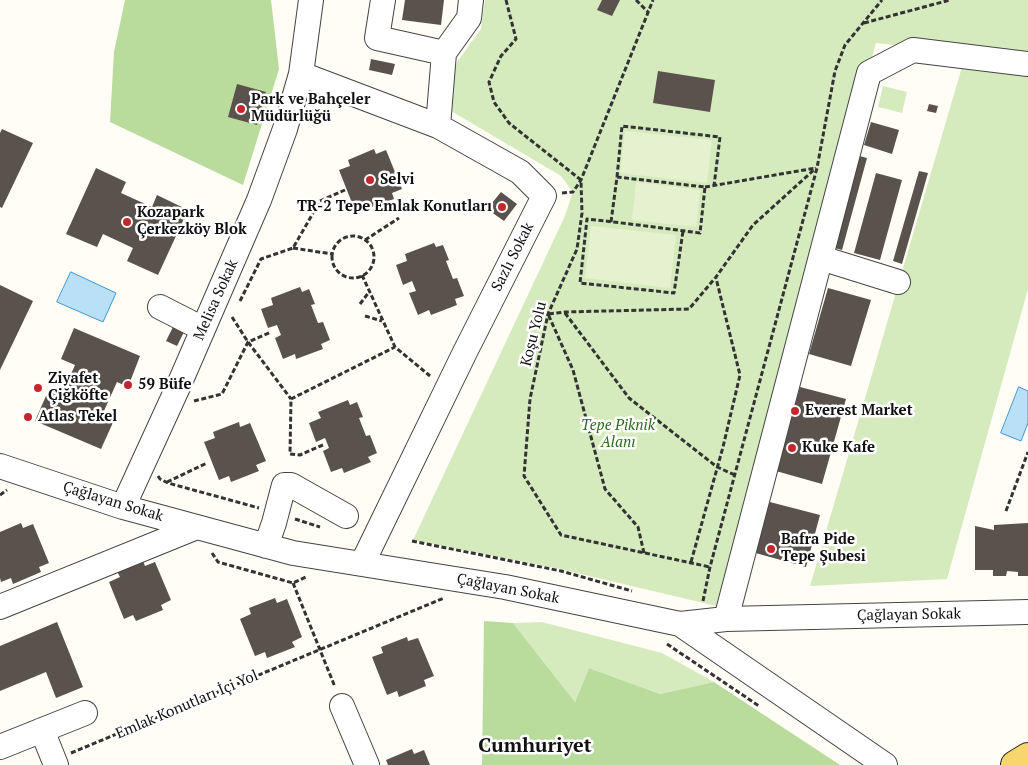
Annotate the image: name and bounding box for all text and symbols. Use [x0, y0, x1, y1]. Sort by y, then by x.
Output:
place label: Park ve Bahçeler Müdürlüğü [251, 91, 370, 126]
marker: Park ve Bahçeler Müdürlüğü [235, 103, 247, 115]
place label: Selvi [380, 171, 414, 189]
marker: Selvi [364, 174, 376, 186]
place label: TR-2 Tepe Emlak Konutları [297, 198, 492, 216]
marker: TR-2 Tepe Emlak Konutları [496, 201, 508, 213]
place label: Kozapark Çerkezköy Blok [137, 204, 247, 239]
marker: Kozapark Çerkezköy Blok [121, 216, 133, 228]
street label: Sazlı Sokak [488, 220, 538, 294]
street label: Melisa Sokak [190, 257, 242, 343]
street label: Koşu Yolu [517, 300, 551, 368]
place label: Ziyafet Çiğköfte [48, 370, 108, 405]
place label: 59 Büfe [138, 376, 191, 394]
marker: 59 Büfe [122, 379, 134, 391]
marker: Ziyafet Çiğköfte [32, 382, 44, 394]
place label: Everest Market [805, 402, 913, 420]
marker: Everest Market [789, 405, 801, 417]
place label: Atlas Tekel [38, 408, 117, 426]
marker: Atlas Tekel [22, 411, 34, 423]
park label: Tepe Piknik Alanı [581, 417, 655, 452]
place label: Kuke Kafe [802, 439, 875, 457]
marker: Kuke Kafe [786, 442, 798, 454]
street label: Çağlayan Sokak [60, 478, 166, 526]
place label: Bafra Pide Tepe Şubesi [781, 531, 866, 566]
marker: Bafra Pide Tepe Şubesi [765, 543, 777, 555]
street label: Çağlayan Sokak [455, 570, 561, 608]
street label: Çağlayan Sokak [857, 605, 961, 625]
street label: Emlak Konutları İçi Yol [113, 667, 261, 743]
district label: Cumhuriyet [478, 734, 592, 758]

